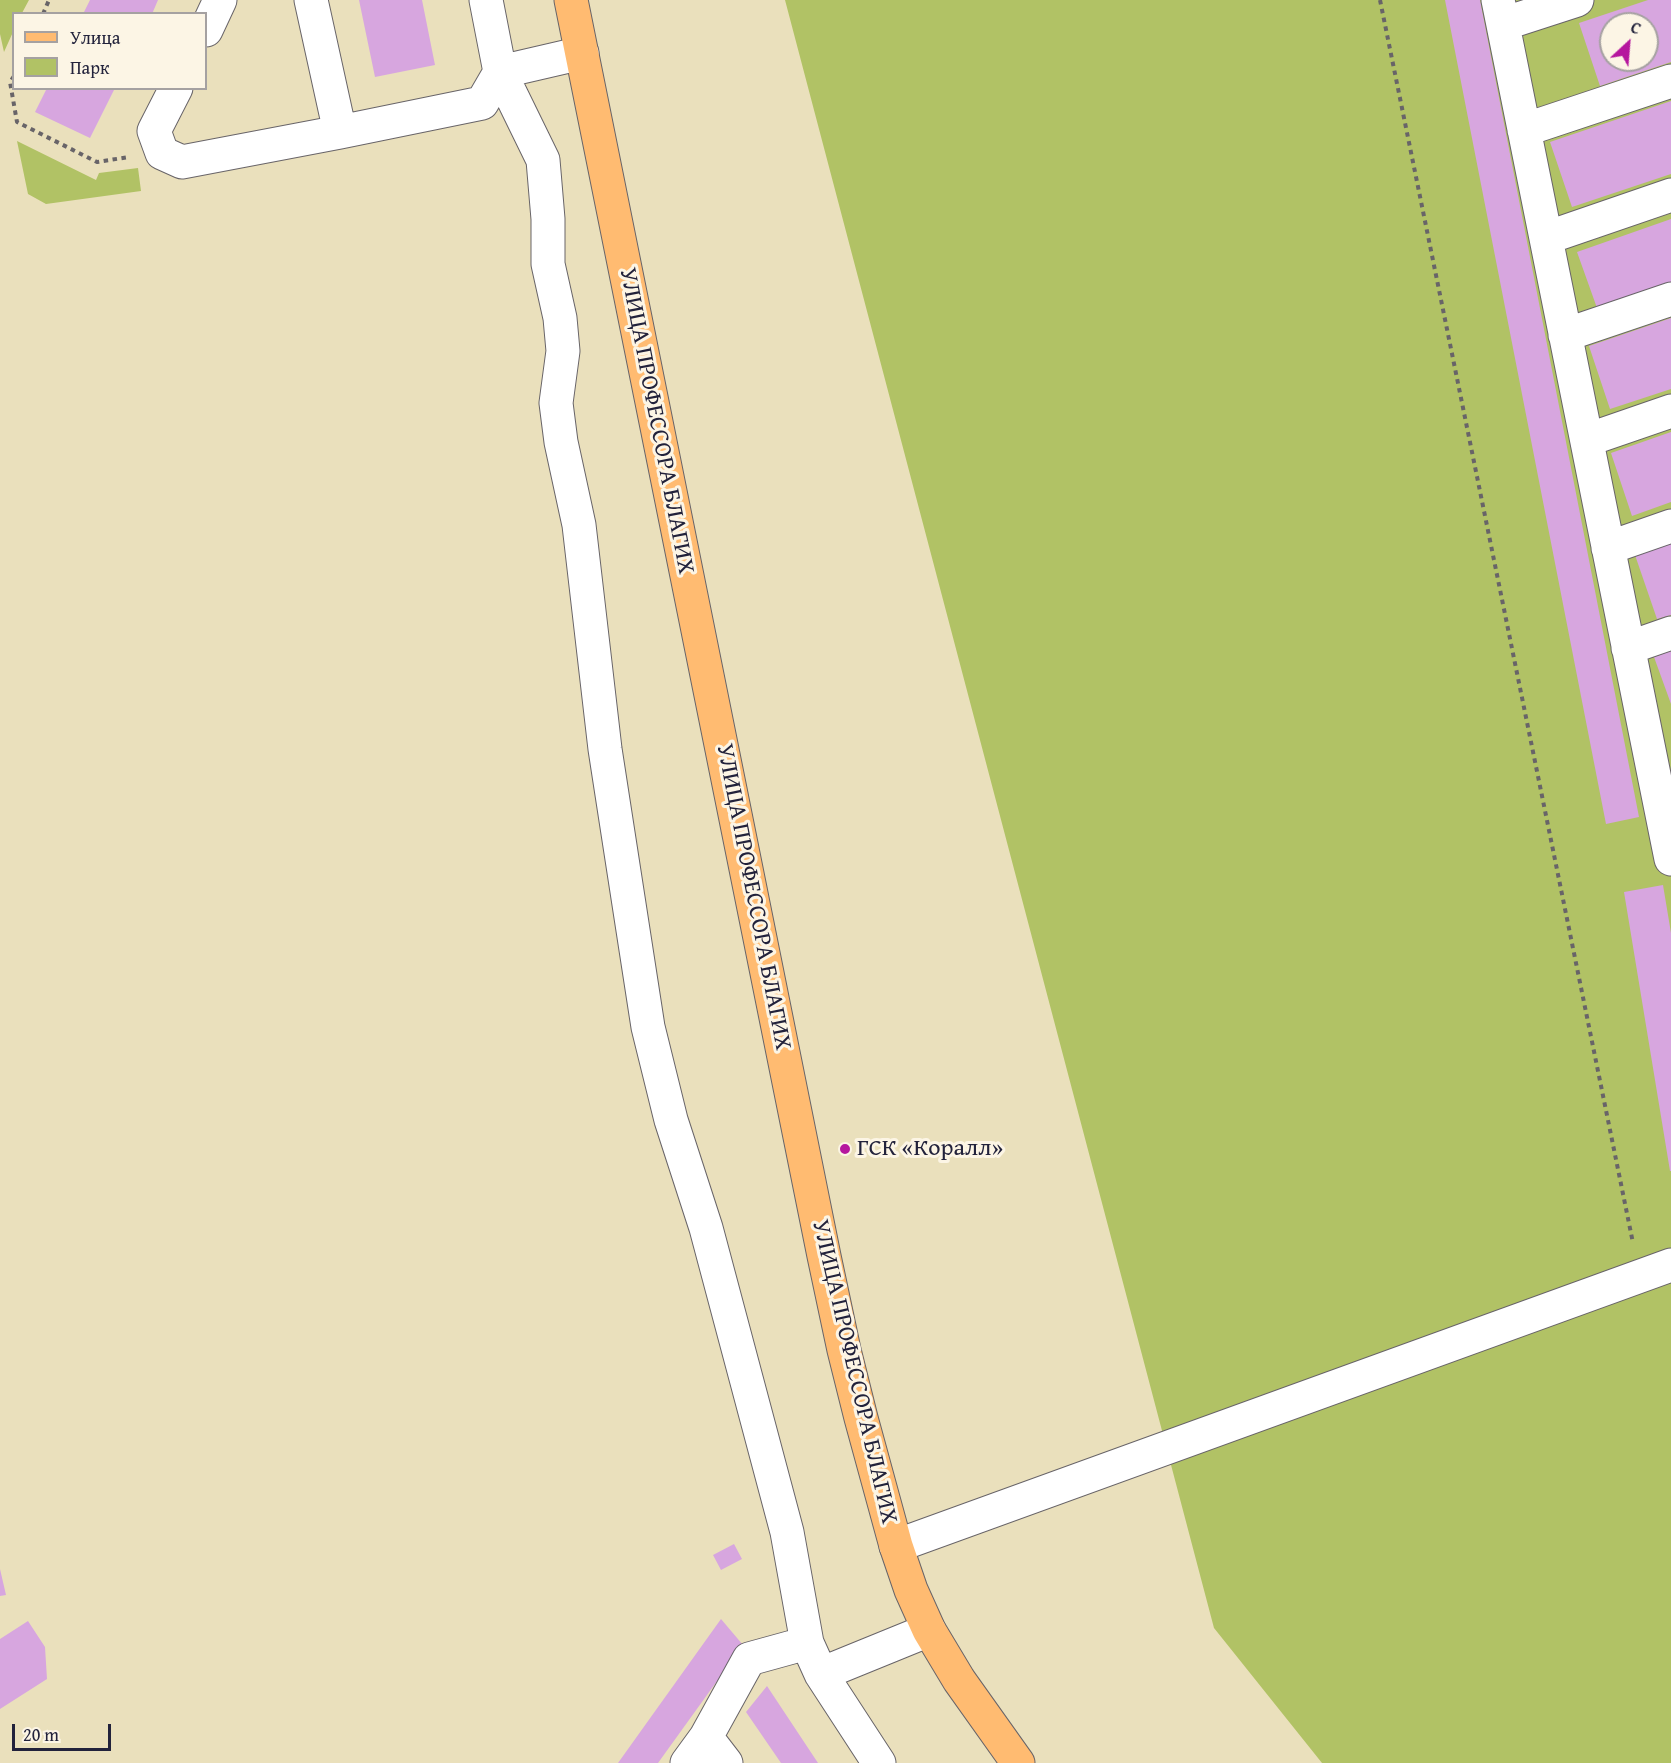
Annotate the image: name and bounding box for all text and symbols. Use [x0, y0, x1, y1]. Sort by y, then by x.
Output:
legend [12, 12, 207, 90]
north arrow [1599, 12, 1659, 72]
text: С [1627, 15, 1645, 40]
text: Улица [70, 24, 120, 51]
text: Парк [70, 54, 109, 81]
street label: УЛИЦА ПРОФЕССОРА БЛАГИХ [612, 265, 700, 577]
street label: УЛИЦА ПРОФЕССОРА БЛАГИХ [709, 741, 797, 1053]
place label: ГСК «Коралл» [857, 1135, 1003, 1163]
marker: ГСК «Коралл» [838, 1142, 852, 1156]
street label: УЛИЦА ПРОФЕССОРА БЛАГИХ [805, 1217, 903, 1527]
scale bar [15, 1712, 114, 1750]
text: 20 m [23, 1721, 59, 1748]

